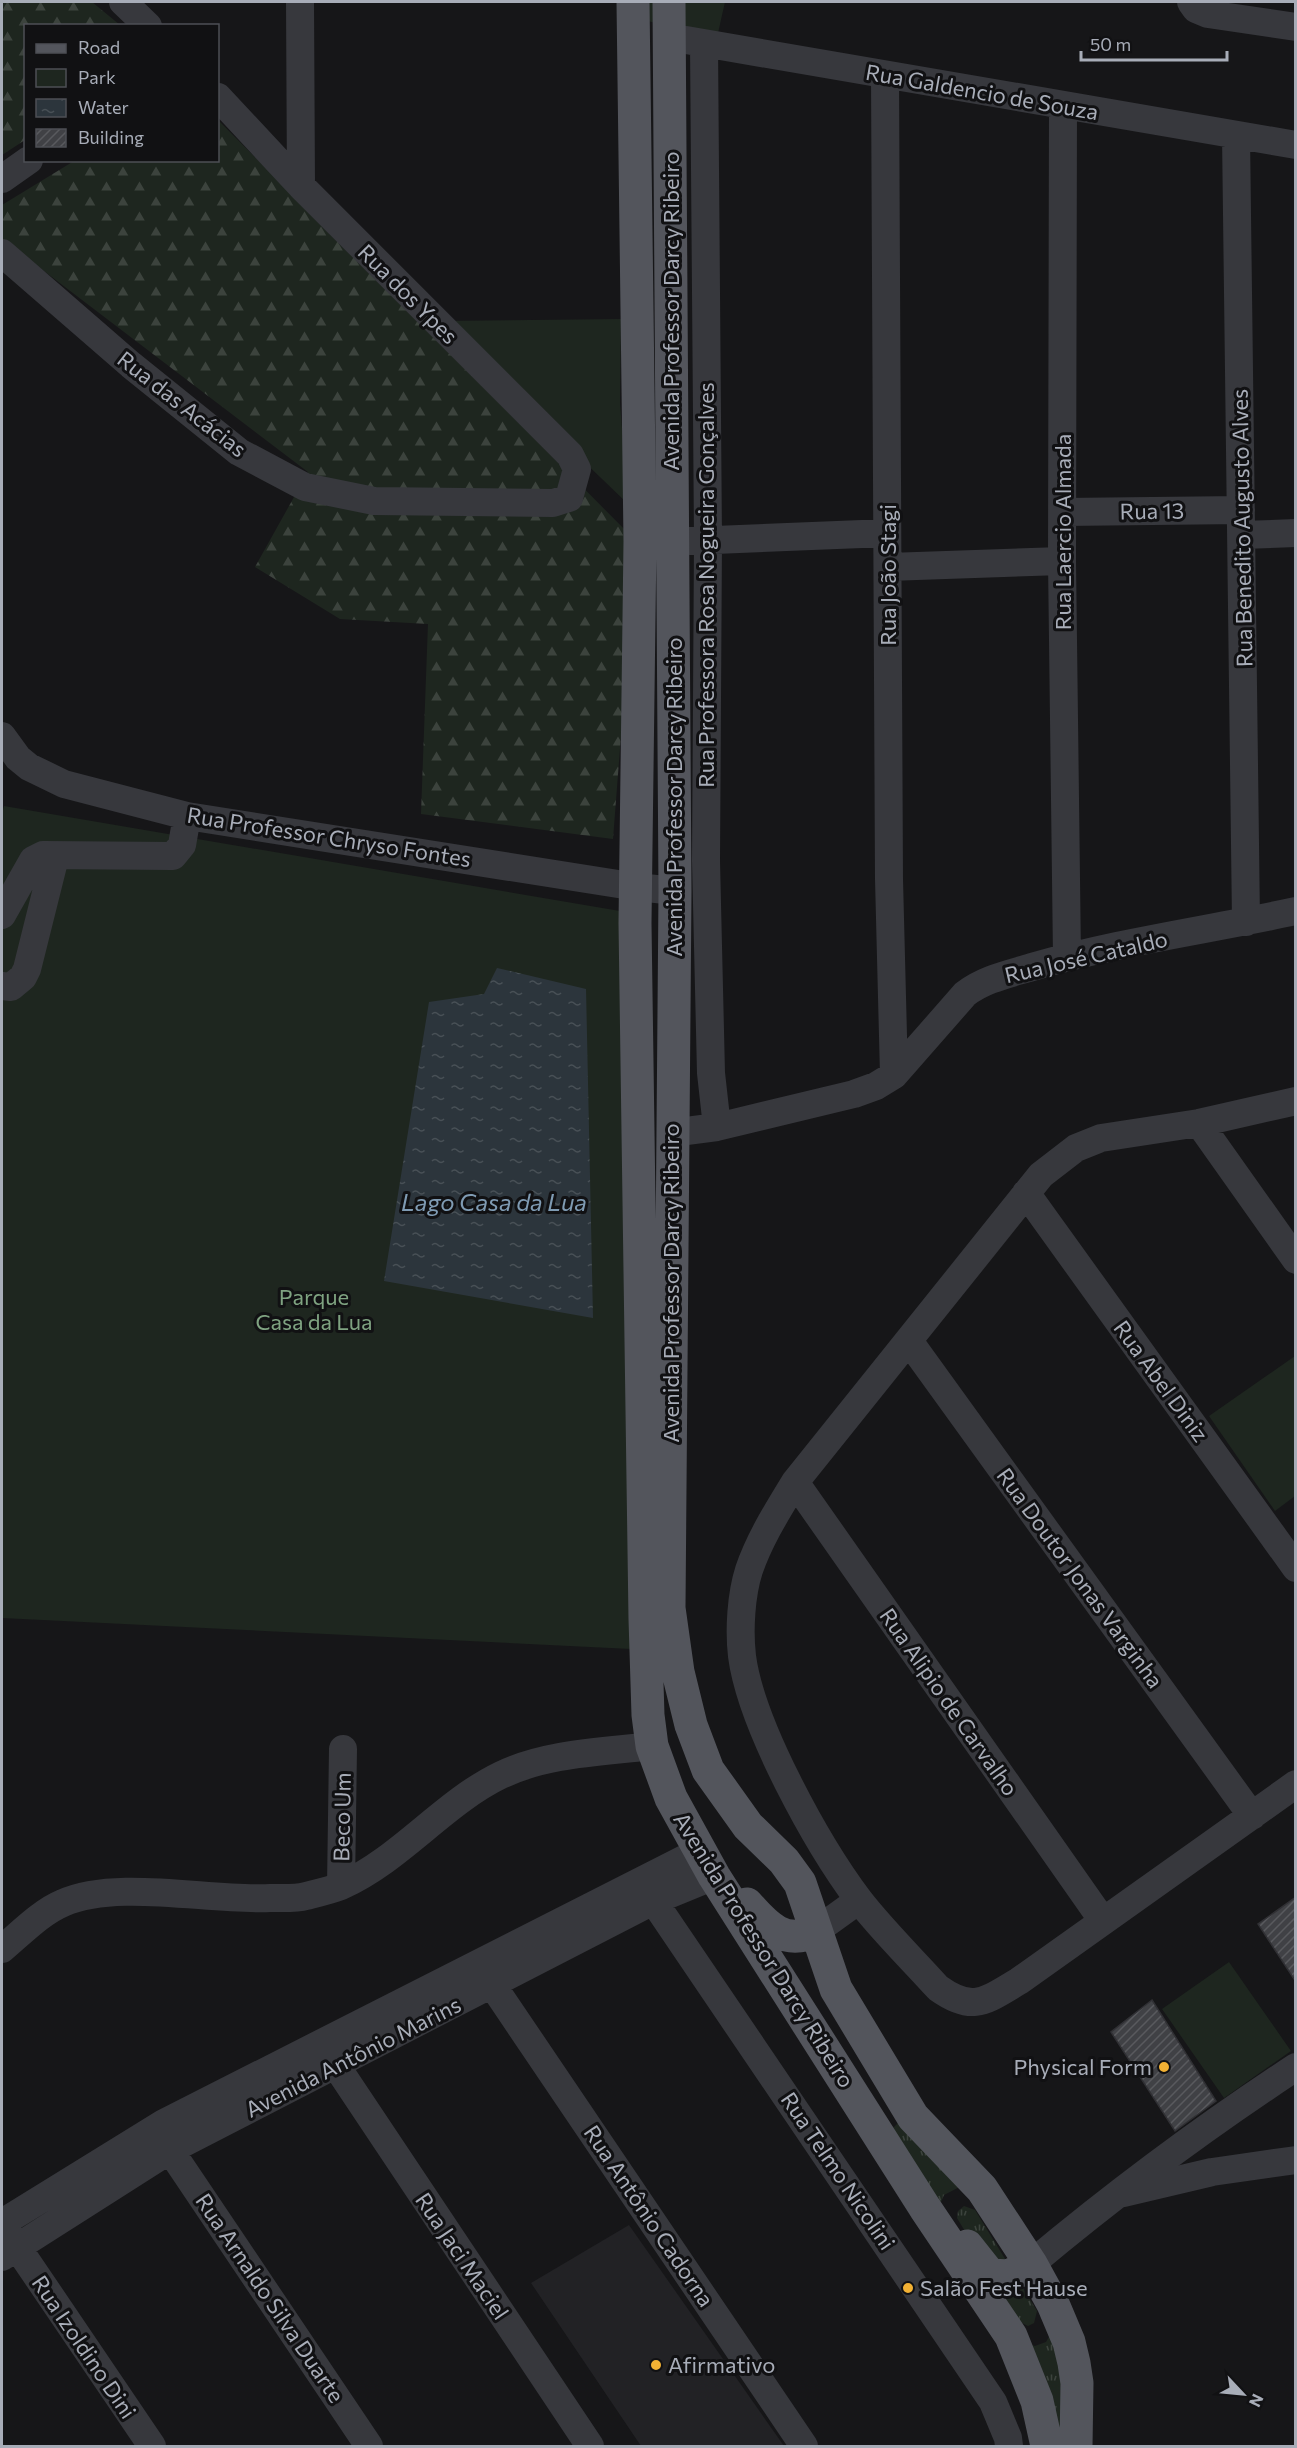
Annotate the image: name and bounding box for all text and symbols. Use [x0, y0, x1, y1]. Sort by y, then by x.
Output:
legend [24, 24, 219, 162]
scale bar [1081, 24, 1226, 62]
text: 50 m [1090, 33, 1131, 55]
text: Road [78, 36, 120, 58]
street label: Rua Galdencio de Souza [864, 58, 1101, 125]
text: Park [78, 66, 116, 88]
text: Water [78, 96, 129, 118]
text: Building [78, 126, 144, 148]
street label: Avenida Professor Darcy Ribeiro [657, 151, 684, 471]
street label: Rua dos Ypes [353, 238, 464, 349]
street label: Rua das Acácias [113, 345, 252, 462]
street label: Rua Professora Rosa Nogueira Gonçalves [692, 382, 719, 788]
street label: Rua Benedito Augusto Alves [1226, 389, 1257, 667]
street label: Rua Laercio Almada [1049, 434, 1076, 630]
street label: Rua 13 [1119, 496, 1185, 525]
street label: Rua João Stagi [874, 504, 901, 646]
street label: Avenida Professor Darcy Ribeiro [660, 637, 687, 957]
street label: Rua Professor Chryso Fontes [185, 801, 473, 872]
street label: Rua José Cataldo [1002, 925, 1170, 988]
street label: Avenida Professor Darcy Ribeiro [657, 1123, 684, 1443]
water label: Lago Casa da Lua [401, 1187, 587, 1216]
park label: Parque Casa da Lua [255, 1283, 373, 1335]
street label: Rua Abel Diniz [1108, 1315, 1214, 1447]
street label: Rua Doutor Jonas Varginha [991, 1462, 1169, 1693]
street label: Rua Alipio de Carvalho [874, 1603, 1024, 1801]
street label: Beco Um [327, 1772, 356, 1862]
street label: Avenida Professor Darcy Ribeiro [668, 1807, 861, 2092]
street label: Avenida Antônio Marins [240, 1990, 465, 2123]
place label: Physical Form [1013, 2053, 1152, 2080]
marker: Physical Form [1157, 2060, 1171, 2074]
street label: Rua Telmo Nicolini [776, 2087, 901, 2255]
street label: Rua Antônio Cadorna [579, 2120, 720, 2312]
street label: Rua Jaci Maciel [410, 2187, 515, 2324]
street label: Rua Arnaldo Silva Duarte [190, 2188, 351, 2407]
street label: Rua Izoldino Dini [27, 2270, 142, 2423]
place label: Salão Fest Hause [920, 2274, 1088, 2301]
marker: Salão Fest Hause [901, 2281, 915, 2295]
place label: Afirmativo [668, 2351, 775, 2378]
marker: Afirmativo [649, 2358, 663, 2372]
north arrow [1213, 2364, 1273, 2424]
text: N [1246, 2391, 1268, 2410]

